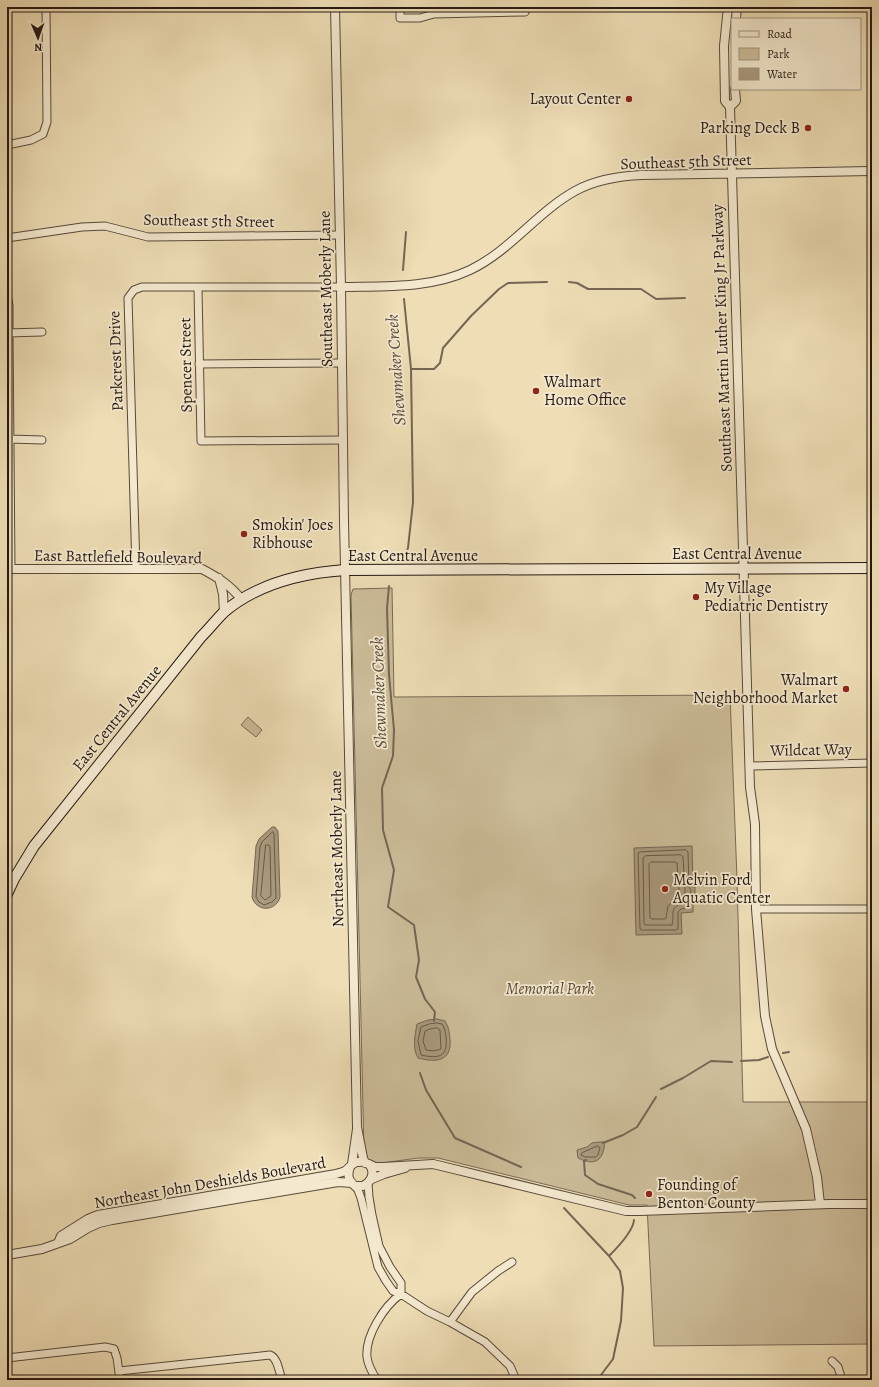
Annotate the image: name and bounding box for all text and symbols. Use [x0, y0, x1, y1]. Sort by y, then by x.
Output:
north arrow [18, 18, 58, 58]
legend [731, 18, 861, 90]
text: Road [767, 26, 793, 42]
text: N [34, 40, 43, 55]
text: Park [767, 46, 790, 62]
text: Water [766, 66, 797, 82]
place label: Layout Center [530, 88, 621, 110]
marker: Layout Center [624, 94, 634, 104]
place label: Parking Deck B [700, 117, 800, 139]
marker: Parking Deck B [803, 123, 813, 133]
street label: Southeast 5th Street [620, 149, 752, 175]
street label: Southeast Martin Luther King Jr Parkway [706, 203, 738, 472]
street label: Southeast 5th Street [143, 209, 275, 233]
street label: Southeast Moberly Lane [314, 211, 338, 367]
street label: Parkcrest Drive [103, 310, 129, 412]
water label: Shewmaker Creek [381, 313, 411, 426]
street label: Spencer Street [174, 317, 198, 413]
place label: Walmart Home Office [543, 371, 626, 411]
marker: Walmart Home Office [531, 386, 541, 396]
place label: Smokin' Joes Ribhouse [252, 514, 333, 554]
marker: Smokin' Joes Ribhouse [239, 529, 249, 539]
street label: East Central Avenue [672, 543, 802, 565]
street label: East Battlefield Boulevard [34, 545, 203, 569]
street label: East Central Avenue [348, 545, 478, 567]
place label: My Village Pediatric Dentistry [704, 577, 829, 617]
marker: My Village Pediatric Dentistry [691, 592, 701, 602]
water label: Shewmaker Creek [366, 636, 392, 749]
street label: East Central Avenue [67, 660, 167, 776]
place label: Walmart Neighborhood Market [693, 669, 838, 709]
marker: Walmart Neighborhood Market [841, 684, 851, 694]
street label: Wildcat Way [769, 738, 853, 762]
street label: Northeast Moberly Lane [325, 770, 349, 928]
place label: Melvin Ford Aquatic Center [672, 869, 770, 909]
marker: Melvin Ford Aquatic Center [660, 884, 670, 894]
park label: Memorial Park [506, 978, 594, 1000]
street label: Northeast John Deshields Boulevard [92, 1152, 328, 1214]
place label: Founding of Benton County [657, 1174, 756, 1214]
marker: Founding of Benton County [644, 1189, 654, 1199]

